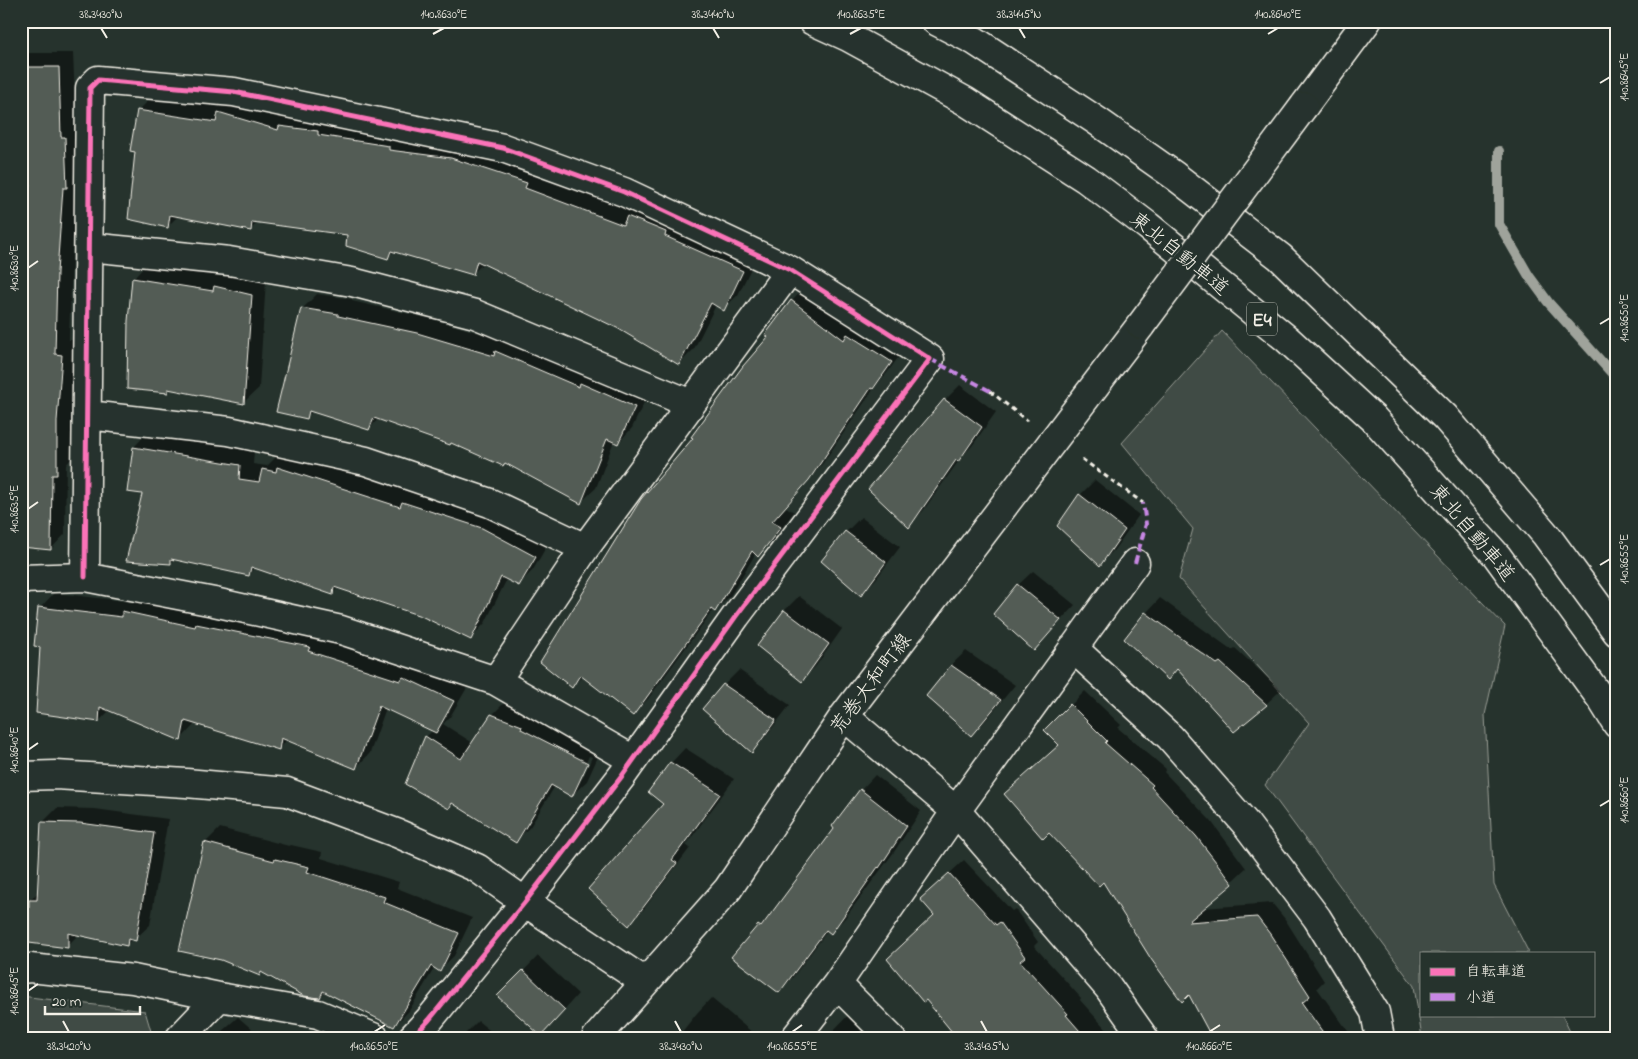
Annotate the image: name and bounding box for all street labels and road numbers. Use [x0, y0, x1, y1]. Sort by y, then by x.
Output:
street label: 東北自動車道 [1123, 206, 1234, 304]
road number: E4 [1247, 302, 1277, 336]
street label: 東北自動車道 [1421, 478, 1521, 589]
street label: 荒巻大和町線 [824, 628, 920, 741]

